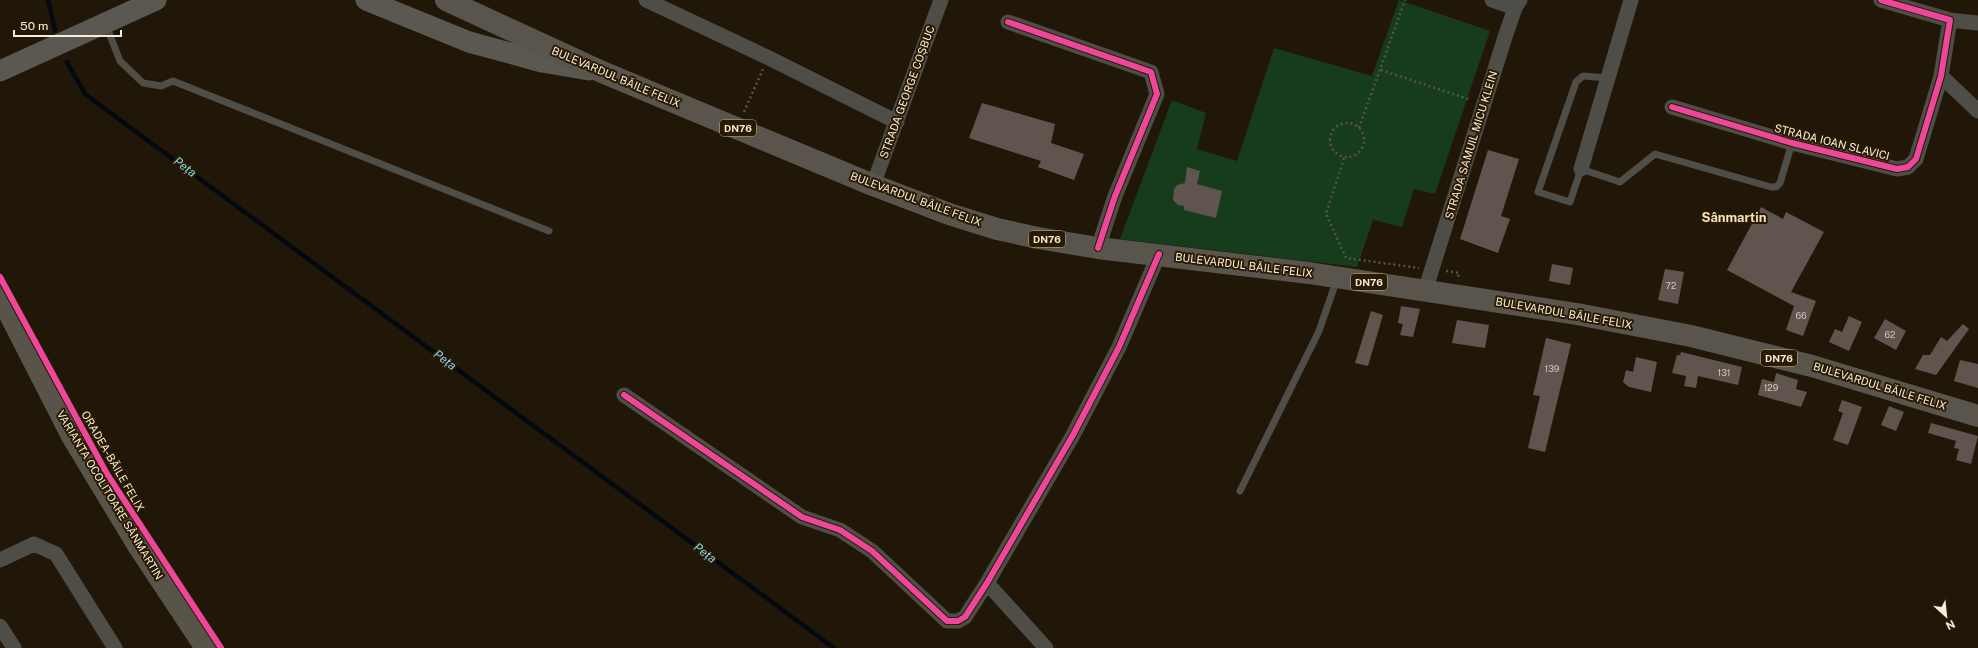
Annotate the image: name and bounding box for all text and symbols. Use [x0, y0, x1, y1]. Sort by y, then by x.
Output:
scale bar [14, 12, 121, 38]
text: 50 m [20, 19, 48, 33]
street label: STRADA GEORGE COȘBUC [877, 24, 937, 160]
street label: BULEVARDUL BĂILE FELIX [550, 44, 683, 110]
street label: STRADA SAMUIL MICU KLEIN [1443, 69, 1499, 221]
road number: DN76 [720, 120, 756, 136]
street label: STRADA IOAN SLAVICI [1773, 122, 1891, 162]
water label: Peța [171, 154, 199, 180]
street label: BULEVARDUL BĂILE FELIX [849, 170, 984, 228]
district label: Sânmartin [1702, 210, 1766, 225]
road number: DN76 [1029, 231, 1065, 247]
street label: BULEVARDUL BĂILE FELIX [1174, 251, 1314, 279]
road number: DN76 [1351, 274, 1387, 290]
house number: 72 [1666, 280, 1676, 291]
street label: BULEVARDUL BĂILE FELIX [1495, 295, 1634, 331]
house number: 66 [1795, 310, 1807, 321]
house number: 62 [1885, 329, 1895, 340]
water label: Peța [431, 347, 459, 373]
road number: DN76 [1761, 350, 1797, 366]
street label: BULEVARDUL BĂILE FELIX [1812, 360, 1948, 412]
house number: 139 [1545, 363, 1560, 374]
house number: 131 [1718, 367, 1731, 378]
house number: 129 [1764, 382, 1779, 393]
street label: VARIANTA OCOLITOARE SÂNMARTIN [55, 408, 165, 582]
street label: ORADEA-BĂILE FELIX [79, 409, 147, 514]
water label: Peța [691, 540, 719, 566]
north arrow [1926, 596, 1966, 636]
text: N [1944, 618, 1957, 632]

